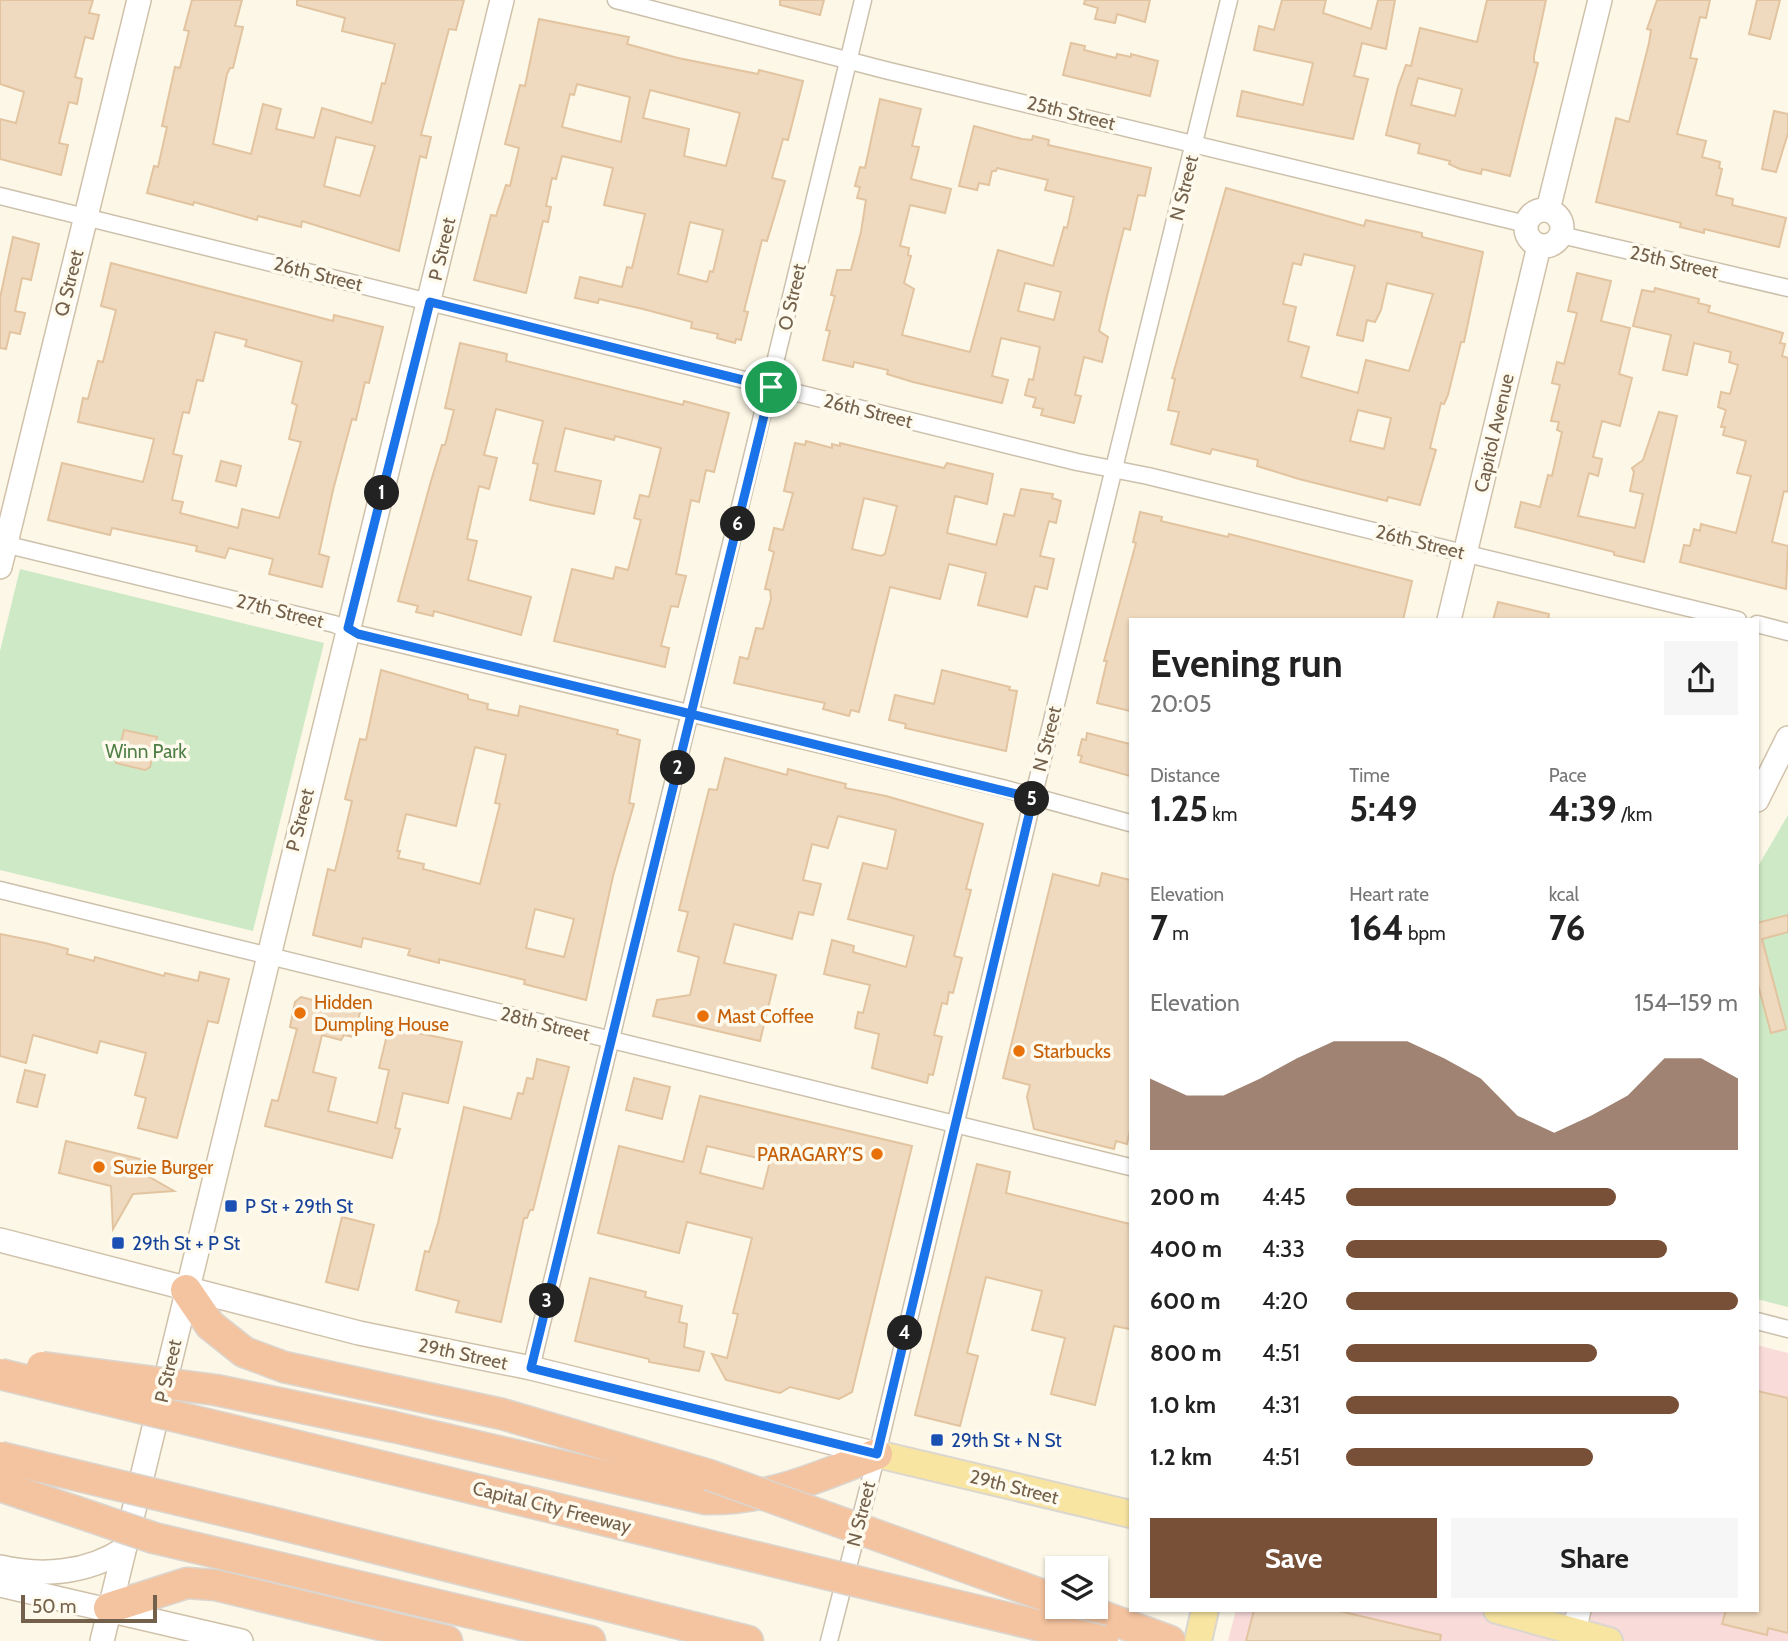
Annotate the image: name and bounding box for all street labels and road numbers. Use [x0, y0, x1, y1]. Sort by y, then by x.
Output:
street label: 25th Street [1025, 91, 1118, 135]
street label: N Street [1165, 152, 1203, 223]
street label: P Street [424, 215, 461, 283]
street label: 25th Street [1628, 241, 1721, 283]
street label: Q Street [50, 247, 88, 319]
street label: 26th Street [271, 252, 365, 296]
street label: O Street [773, 261, 811, 333]
street label: Capitol Avenue [1469, 371, 1519, 495]
street label: 26th Street [821, 389, 915, 433]
street label: 26th Street [1373, 520, 1467, 564]
street label: 27th Street [234, 589, 327, 633]
street label: N Street [1028, 703, 1066, 774]
street label: P Street [281, 786, 319, 854]
street label: 28th Street [498, 1002, 593, 1046]
street label: 29th Street [416, 1333, 510, 1375]
street label: P Street [150, 1337, 187, 1405]
street label: 29th Street [967, 1465, 1061, 1509]
street label: Capital City Freeway [470, 1476, 634, 1538]
street label: N Street [842, 1478, 880, 1549]

